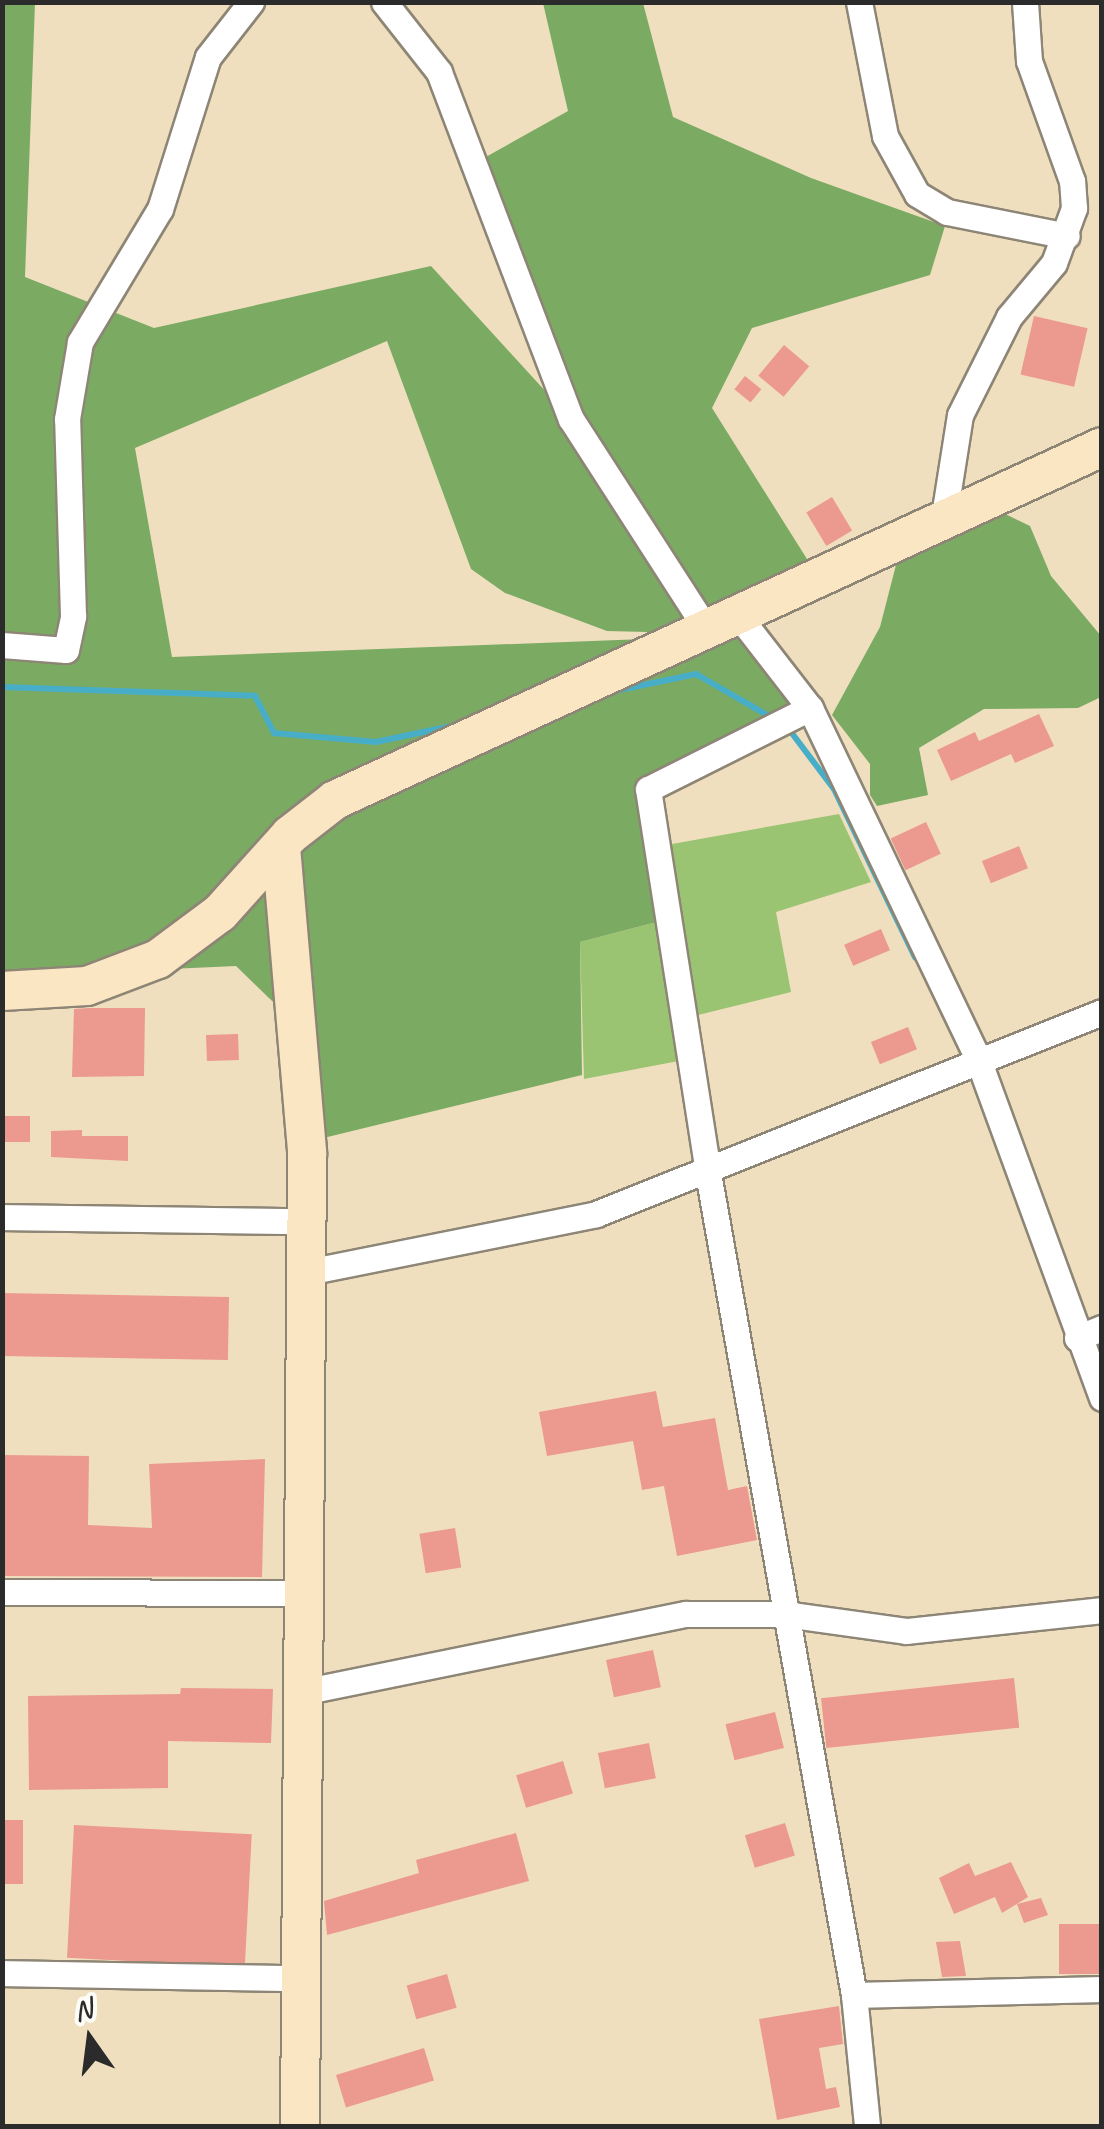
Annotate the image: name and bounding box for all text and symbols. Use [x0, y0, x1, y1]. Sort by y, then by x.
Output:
north arrow [40, 1989, 140, 2089]
text: N [70, 1990, 95, 2028]

